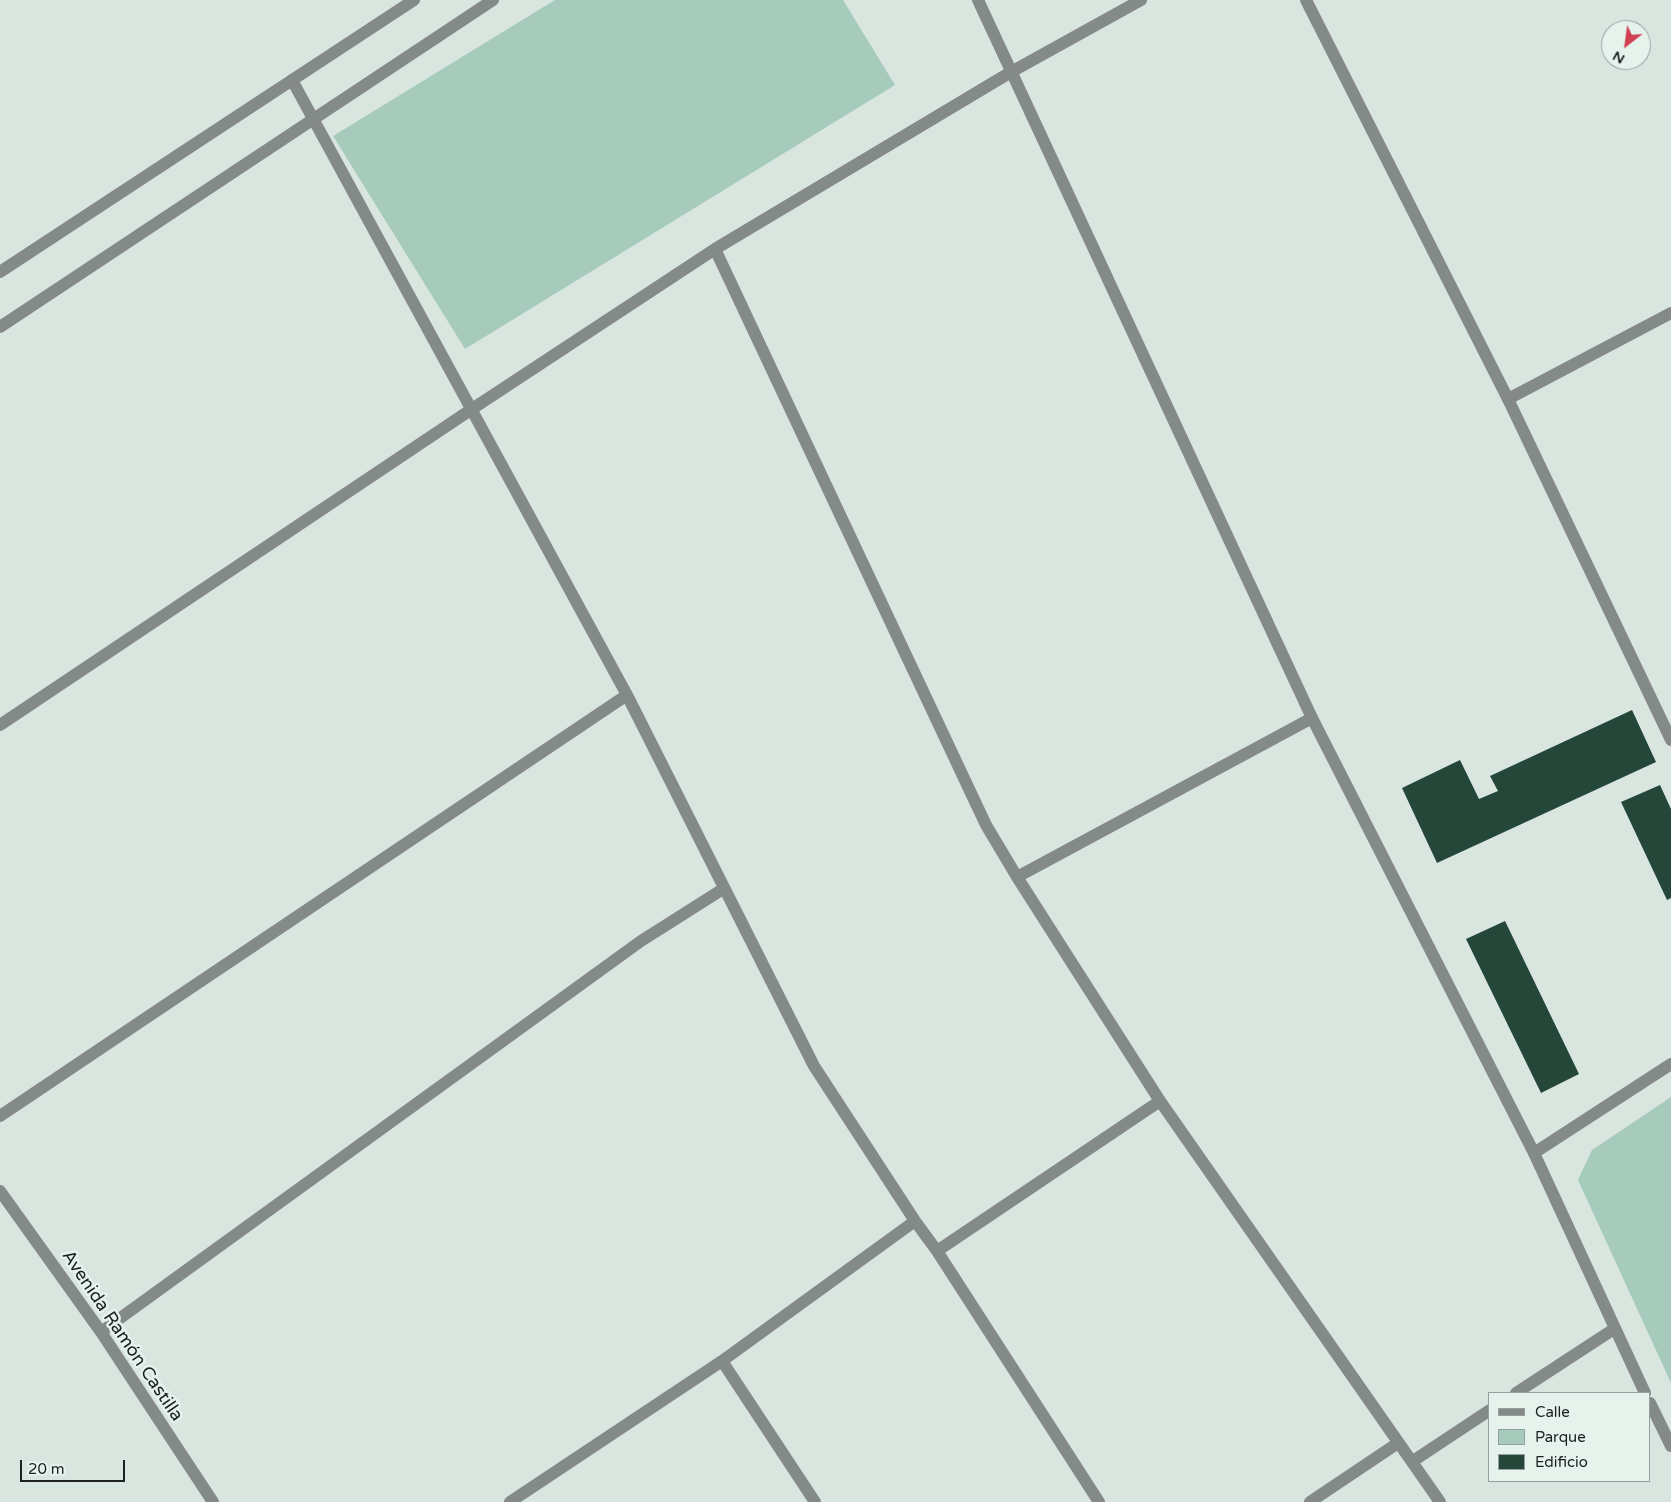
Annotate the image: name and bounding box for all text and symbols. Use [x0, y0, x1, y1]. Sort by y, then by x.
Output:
north arrow [1601, 20, 1651, 70]
text: N [1610, 47, 1628, 68]
street label: Avenida Ramón Castilla [57, 1246, 187, 1426]
legend [1488, 1392, 1651, 1482]
text: Calle [1535, 1403, 1570, 1421]
text: Parque [1535, 1428, 1586, 1446]
scale bar [22, 1450, 128, 1482]
text: Edificio [1535, 1453, 1588, 1471]
text: 20 m [28, 1460, 65, 1478]

